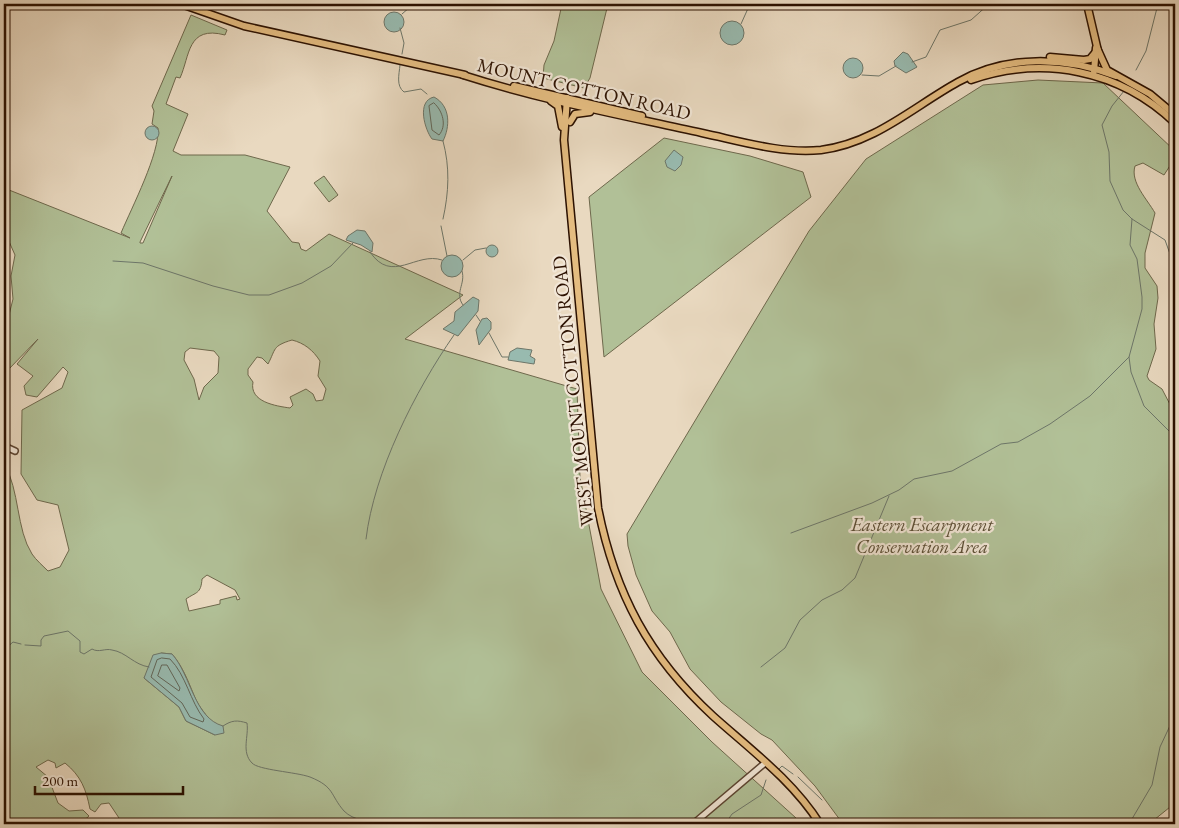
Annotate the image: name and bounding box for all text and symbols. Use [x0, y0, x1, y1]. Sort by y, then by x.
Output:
street label: MOUNT COTTON ROAD [475, 52, 693, 126]
street label: WEST MOUNT COTTON ROAD [546, 255, 600, 527]
park label: Eastern Escarpment Conservation Area [850, 512, 995, 559]
scale bar [35, 763, 182, 795]
text: 200 m [42, 771, 79, 790]

